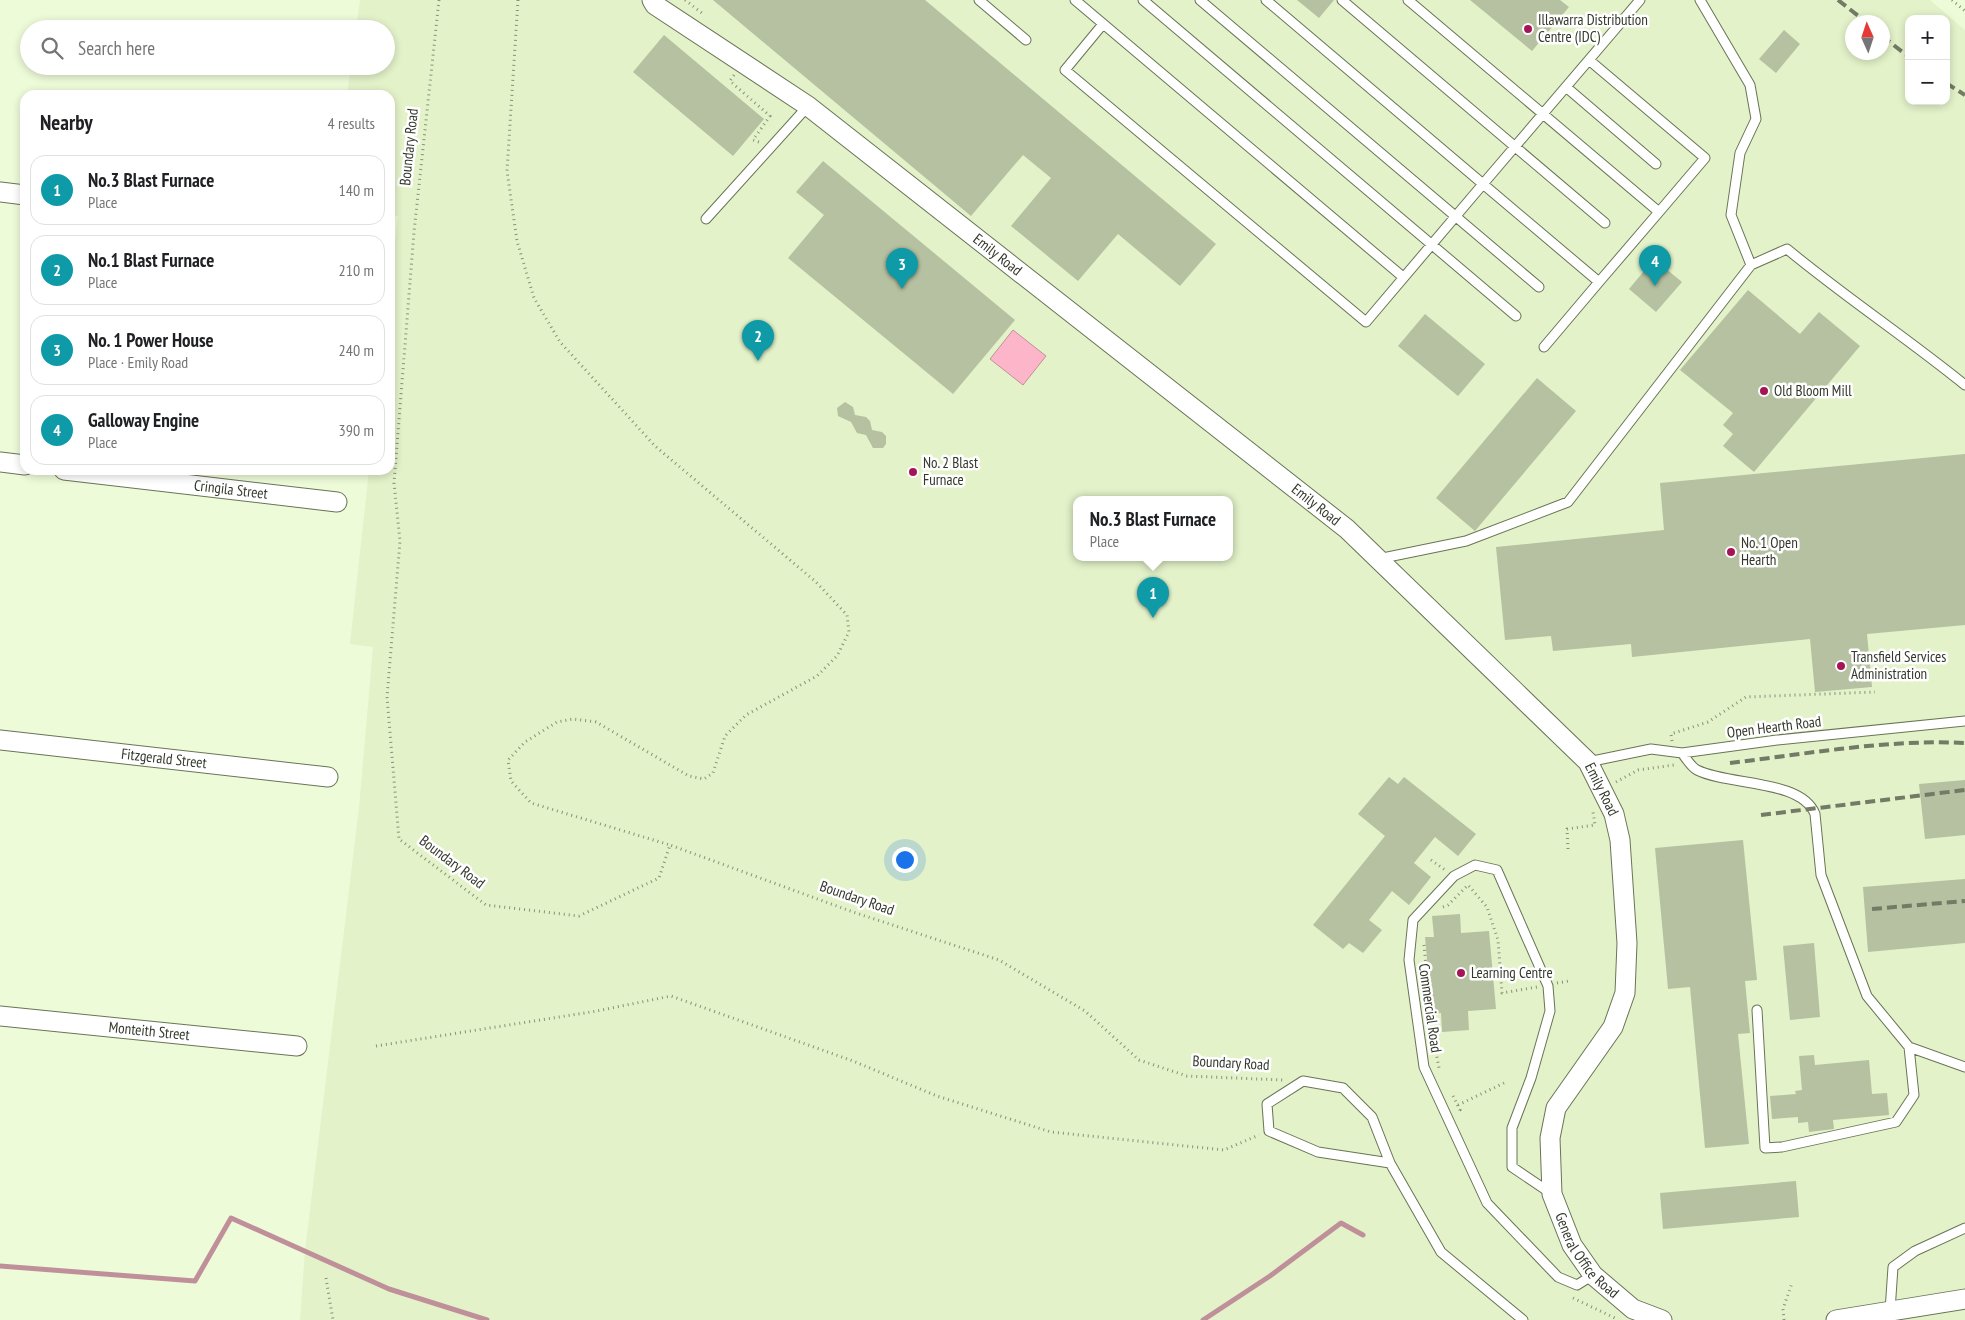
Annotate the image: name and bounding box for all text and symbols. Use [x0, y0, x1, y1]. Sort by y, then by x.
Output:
place label: Illawarra Distribution Centre (IDC) [1538, 10, 1648, 46]
north arrow [1845, 15, 1890, 60]
map controls [1905, 15, 1950, 105]
button: + [1905, 15, 1950, 60]
search box [20, 20, 395, 75]
marker: Illawarra Distribution Centre (IDC) [1522, 23, 1534, 35]
icon: search [38, 34, 66, 62]
text: Search here [78, 36, 155, 60]
button: − [1905, 60, 1950, 105]
street label: Boundary Road [395, 108, 422, 186]
text: Nearby [40, 109, 93, 136]
text: 4 results [328, 113, 375, 133]
text: No.3 Blast Furnace [88, 168, 214, 192]
text: 1 [53, 180, 61, 200]
text: 140 m [339, 180, 374, 200]
text: Place [88, 192, 117, 212]
street label: Emily Road [969, 229, 1026, 279]
pin: 4 [1639, 245, 1671, 286]
text: No.1 Blast Furnace [88, 248, 214, 272]
pin: 3 [886, 248, 918, 289]
text: 2 [53, 260, 61, 280]
text: 210 m [339, 260, 374, 280]
text: Place [88, 272, 117, 292]
pin: 2 [742, 320, 774, 361]
text: No. 1 Power House [88, 328, 214, 352]
text: 3 [53, 340, 61, 360]
text: 240 m [339, 340, 374, 360]
text: Place · Emily Road [88, 352, 188, 372]
place label: Old Bloom Mill [1774, 381, 1852, 400]
marker: Old Bloom Mill [1758, 385, 1770, 397]
text: Galloway Engine [88, 408, 199, 432]
text: 4 [53, 420, 61, 440]
text: 390 m [339, 420, 374, 440]
text: Place [88, 432, 117, 452]
place label: No. 2 Blast Furnace [923, 453, 978, 489]
marker: No. 2 Blast Furnace [907, 466, 919, 478]
street label: Cringila Street [193, 475, 269, 503]
street label: Emily Road [1288, 479, 1345, 529]
popup [1073, 496, 1233, 561]
text: No.3 Blast Furnace [1090, 507, 1216, 531]
text: Place [1090, 531, 1119, 551]
place label: No. 1 Open Hearth [1741, 533, 1798, 569]
marker: No. 1 Open Hearth [1725, 546, 1737, 558]
pin: 1 [1137, 577, 1169, 618]
place label: Transfield Services Administration [1851, 647, 1946, 683]
marker: Transfield Services Administration [1835, 660, 1847, 672]
street label: Open Hearth Road [1726, 711, 1822, 742]
street label: Fitzgerald Street [120, 744, 208, 772]
street label: Emily Road [1581, 759, 1623, 819]
street label: Boundary Road [416, 831, 489, 892]
your location [892, 847, 918, 873]
street label: Boundary Road [818, 876, 897, 919]
street label: Commercial Road [1415, 962, 1446, 1054]
place label: Learning Centre [1471, 963, 1553, 982]
marker: Learning Centre [1455, 967, 1467, 979]
street label: Monteith Street [108, 1017, 191, 1044]
street label: Boundary Road [1192, 1051, 1270, 1074]
street label: General Office Road [1551, 1210, 1623, 1302]

